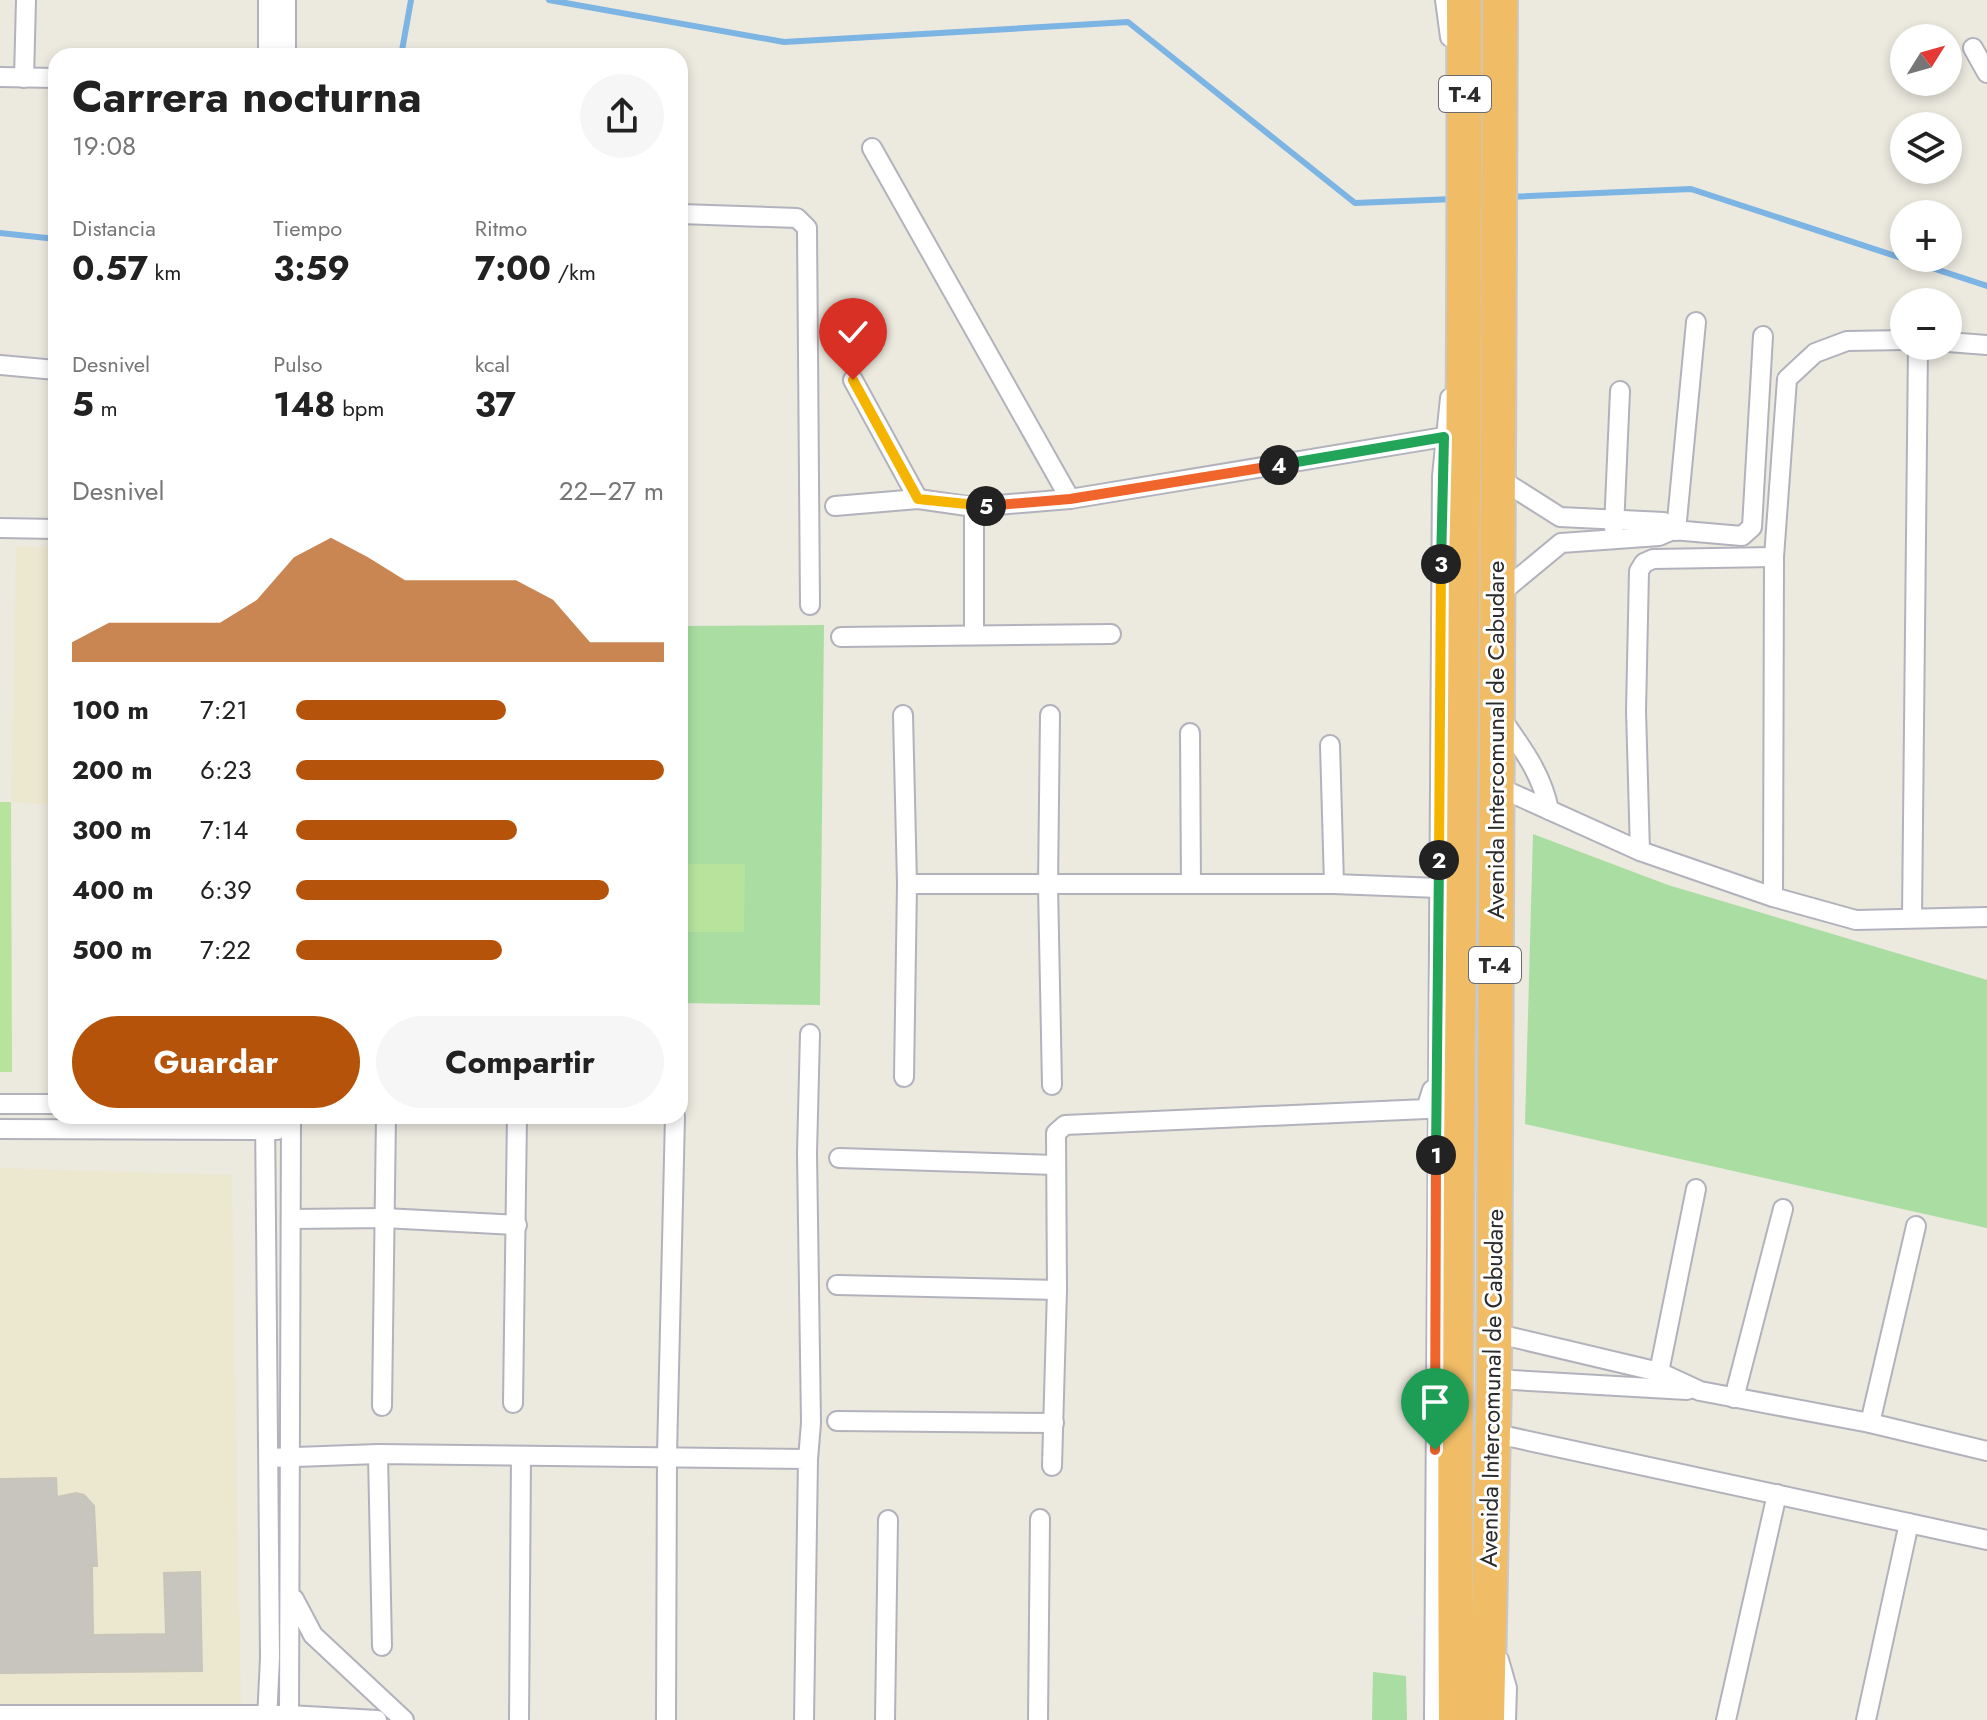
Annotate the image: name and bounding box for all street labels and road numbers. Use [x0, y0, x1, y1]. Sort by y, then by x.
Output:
road number: T-4 [1439, 76, 1491, 112]
street label: Avenida Intercomunal de Cabudare [1478, 561, 1513, 919]
road number: T-4 [1469, 947, 1521, 983]
street label: Avenida Intercomunal de Cabudare [1471, 1208, 1512, 1568]

